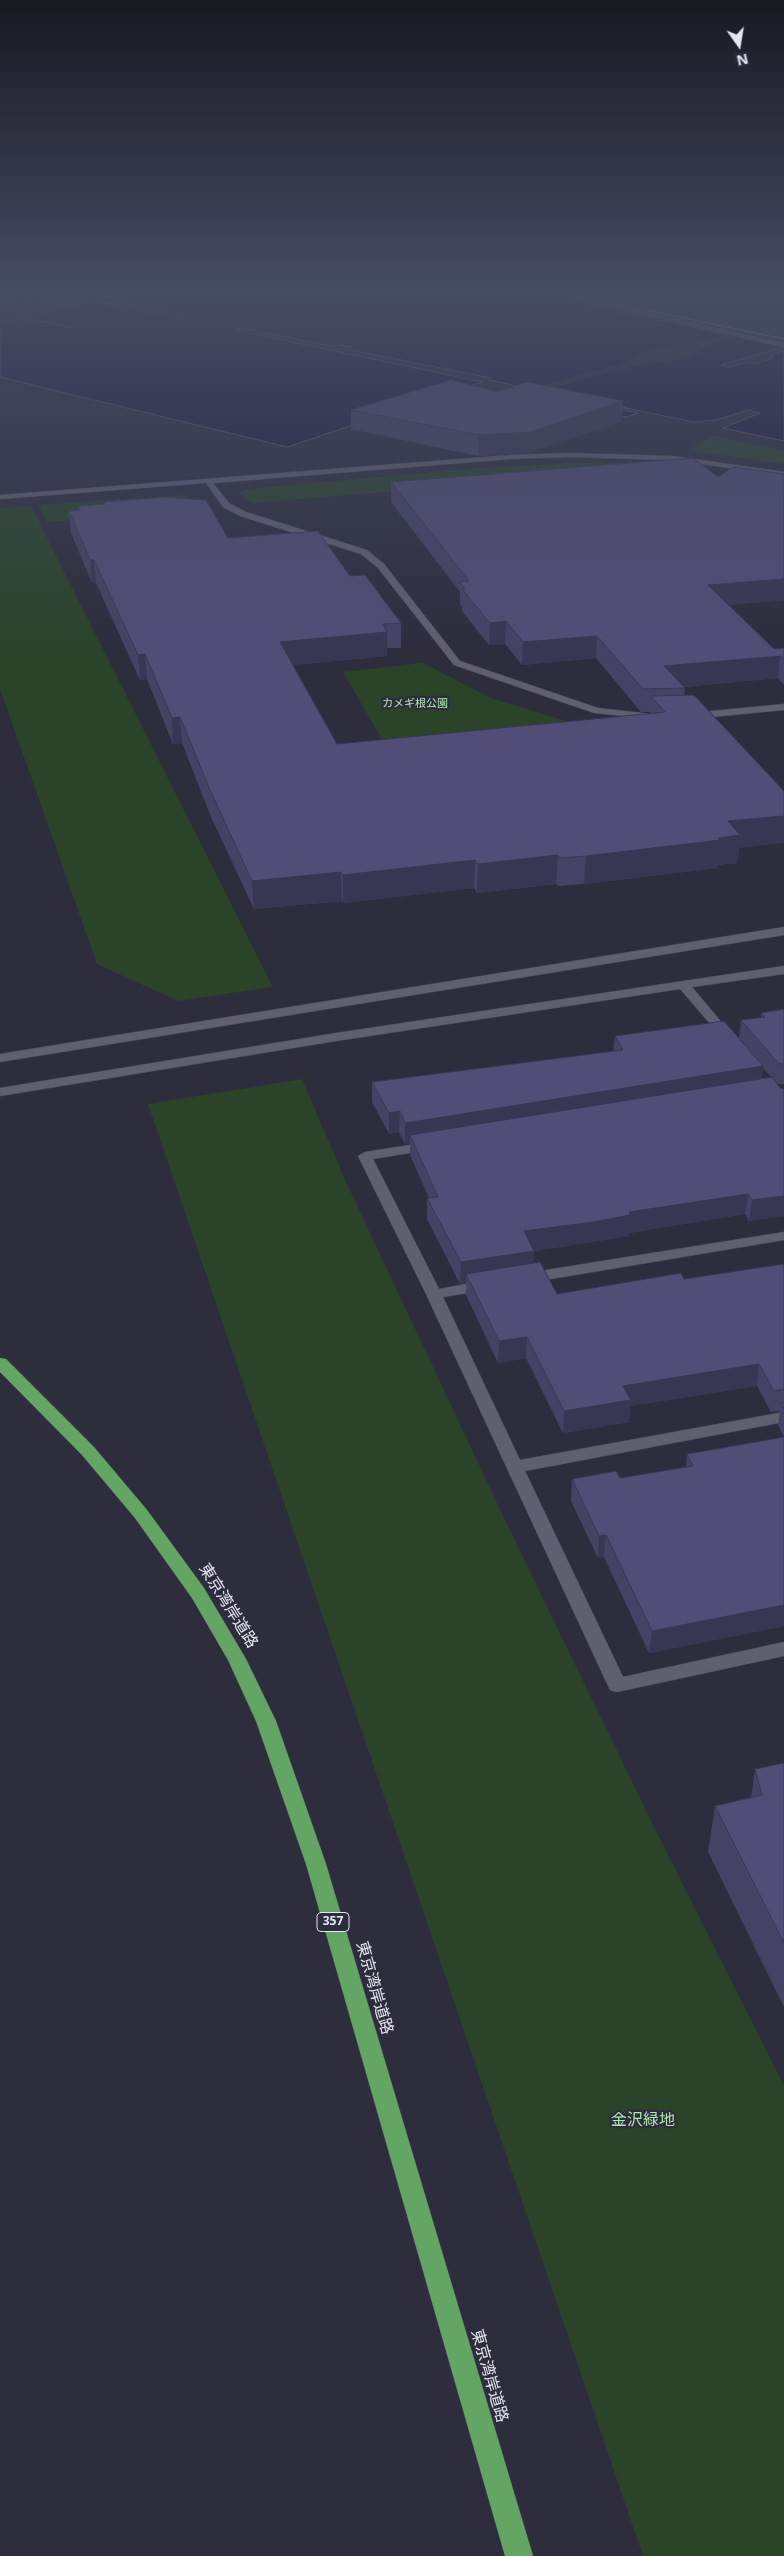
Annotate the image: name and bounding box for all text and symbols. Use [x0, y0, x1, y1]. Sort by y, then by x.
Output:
north arrow [714, 20, 764, 70]
text: N [735, 50, 750, 71]
park label: カメギ根公園 [382, 697, 448, 711]
street label: 東京湾岸道路 [194, 1560, 262, 1652]
road number: 357 [317, 1912, 349, 1931]
street label: 東京湾岸道路 [352, 1939, 396, 2037]
park label: 金沢緑地 [611, 2110, 675, 2130]
street label: 東京湾岸道路 [467, 2327, 511, 2425]

